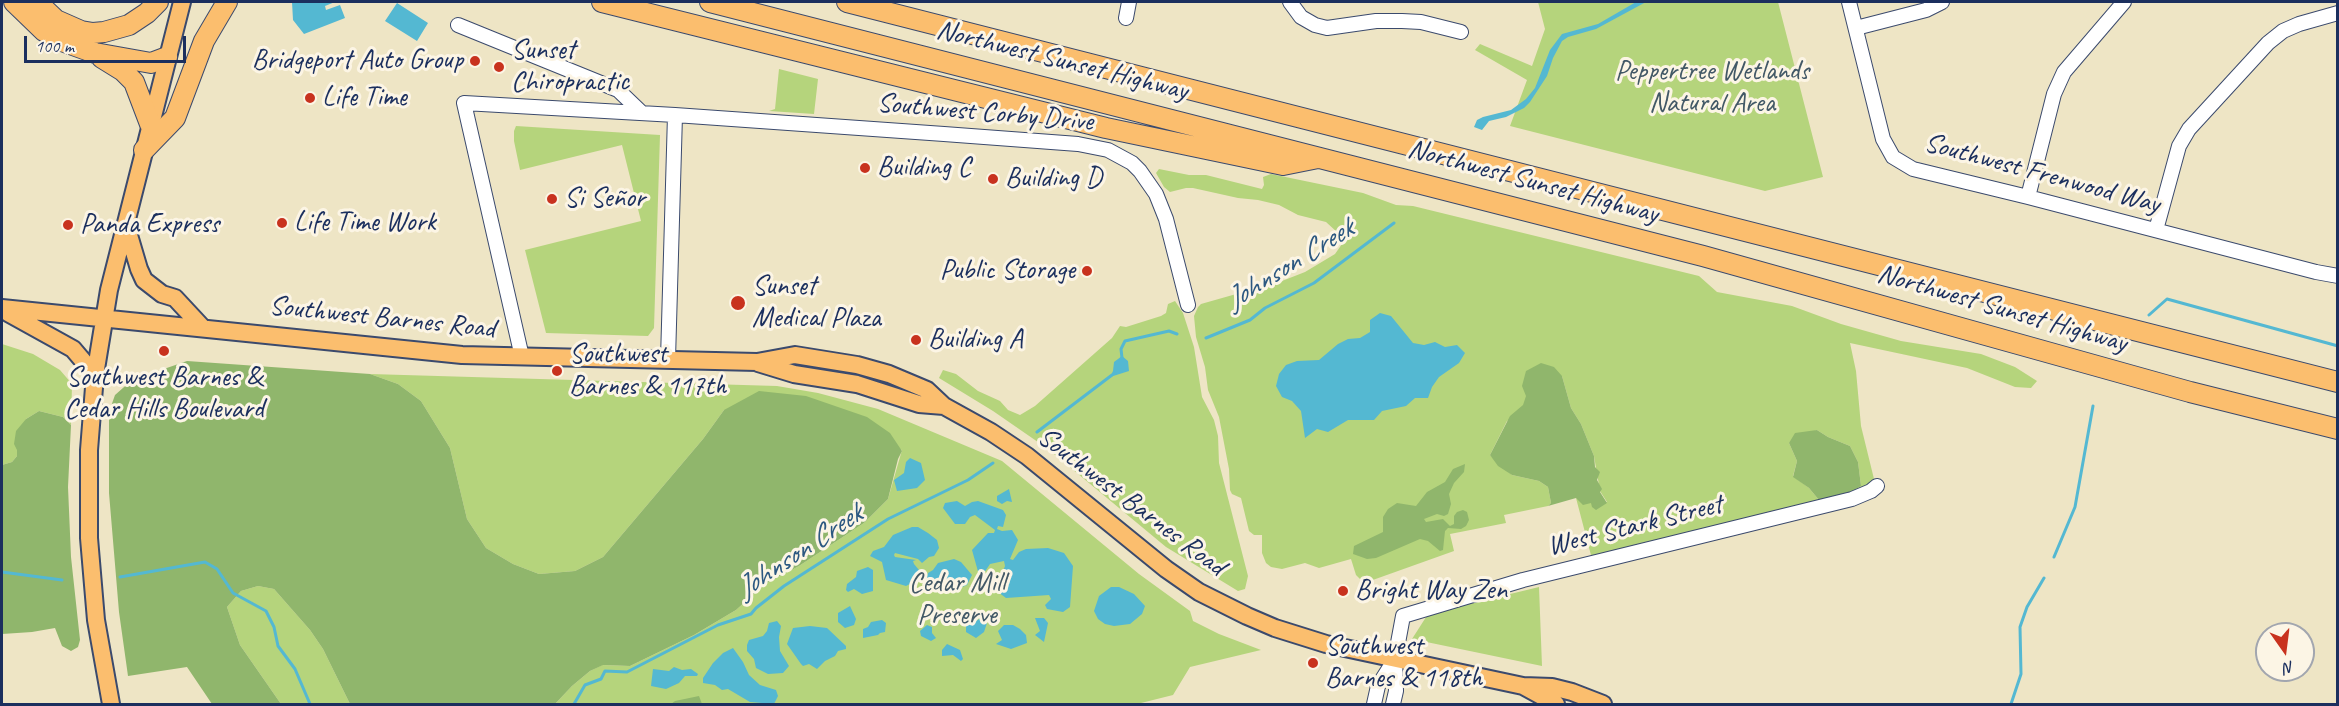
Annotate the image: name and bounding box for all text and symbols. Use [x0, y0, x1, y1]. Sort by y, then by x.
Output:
street label: Northwest Sunset Highway [933, 14, 1191, 108]
scale bar [27, 24, 189, 62]
place label: Sunset Chiropractic [511, 34, 629, 100]
text: 100 m [35, 35, 74, 57]
place label: Bridgeport Auto Group [252, 44, 463, 78]
marker: Bridgeport Auto Group [468, 54, 482, 68]
park label: Peppertree Wetlands Natural Area [1615, 55, 1809, 121]
marker: Sunset Chiropractic [492, 60, 506, 74]
place label: Life Time [322, 81, 407, 115]
street label: Southwest Corby Drive [876, 87, 1094, 139]
marker: Life Time [303, 91, 317, 105]
street label: Southwest Frenwood Way [1921, 126, 2163, 222]
street label: Northwest Sunset Highway [1404, 132, 1662, 232]
place label: Building C [877, 151, 971, 185]
marker: Building C [858, 161, 872, 175]
place label: Building D [1005, 162, 1102, 196]
marker: Building D [986, 172, 1000, 186]
place label: Si Señor [564, 182, 645, 216]
marker: Si Señor [545, 192, 559, 206]
place label: Life Time Work [294, 206, 436, 240]
place label: Panda Express [80, 208, 219, 242]
water label: Johnson Creek [1219, 212, 1361, 318]
marker: Life Time Work [275, 216, 289, 230]
marker: Panda Express [61, 218, 75, 232]
place label: Public Storage [940, 254, 1075, 288]
street label: Northwest Sunset Highway [1873, 257, 2131, 361]
marker: Public Storage [1080, 264, 1094, 278]
place label: Sunset Medical Plaza [752, 270, 881, 336]
street label: Southwest Barnes Road [268, 289, 496, 347]
marker: Sunset Medical Plaza [729, 294, 747, 312]
place label: Building A [928, 323, 1022, 357]
marker: Building A [909, 333, 923, 347]
place label: Southwest Barnes & 117th [569, 338, 726, 404]
marker: Southwest Barnes & Cedar Hills Boulevard [157, 344, 171, 358]
place label: Southwest Barnes & Cedar Hills Boulevard [64, 361, 264, 427]
marker: Southwest Barnes & 117th [550, 364, 564, 378]
street label: Southwest Barnes Road [1030, 420, 1232, 584]
street label: West Stark Street [1544, 488, 1726, 564]
water label: Johnson Creek [730, 497, 870, 607]
park label: Cedar Mill Preserve [909, 567, 1005, 633]
place label: Bright Way Zen [1355, 574, 1507, 608]
marker: Bright Way Zen [1336, 584, 1350, 598]
north arrow [2255, 622, 2315, 682]
place label: Southwest Barnes & 118th [1325, 630, 1482, 696]
marker: Southwest Barnes & 118th [1306, 656, 1320, 670]
text: N [2282, 657, 2296, 678]

